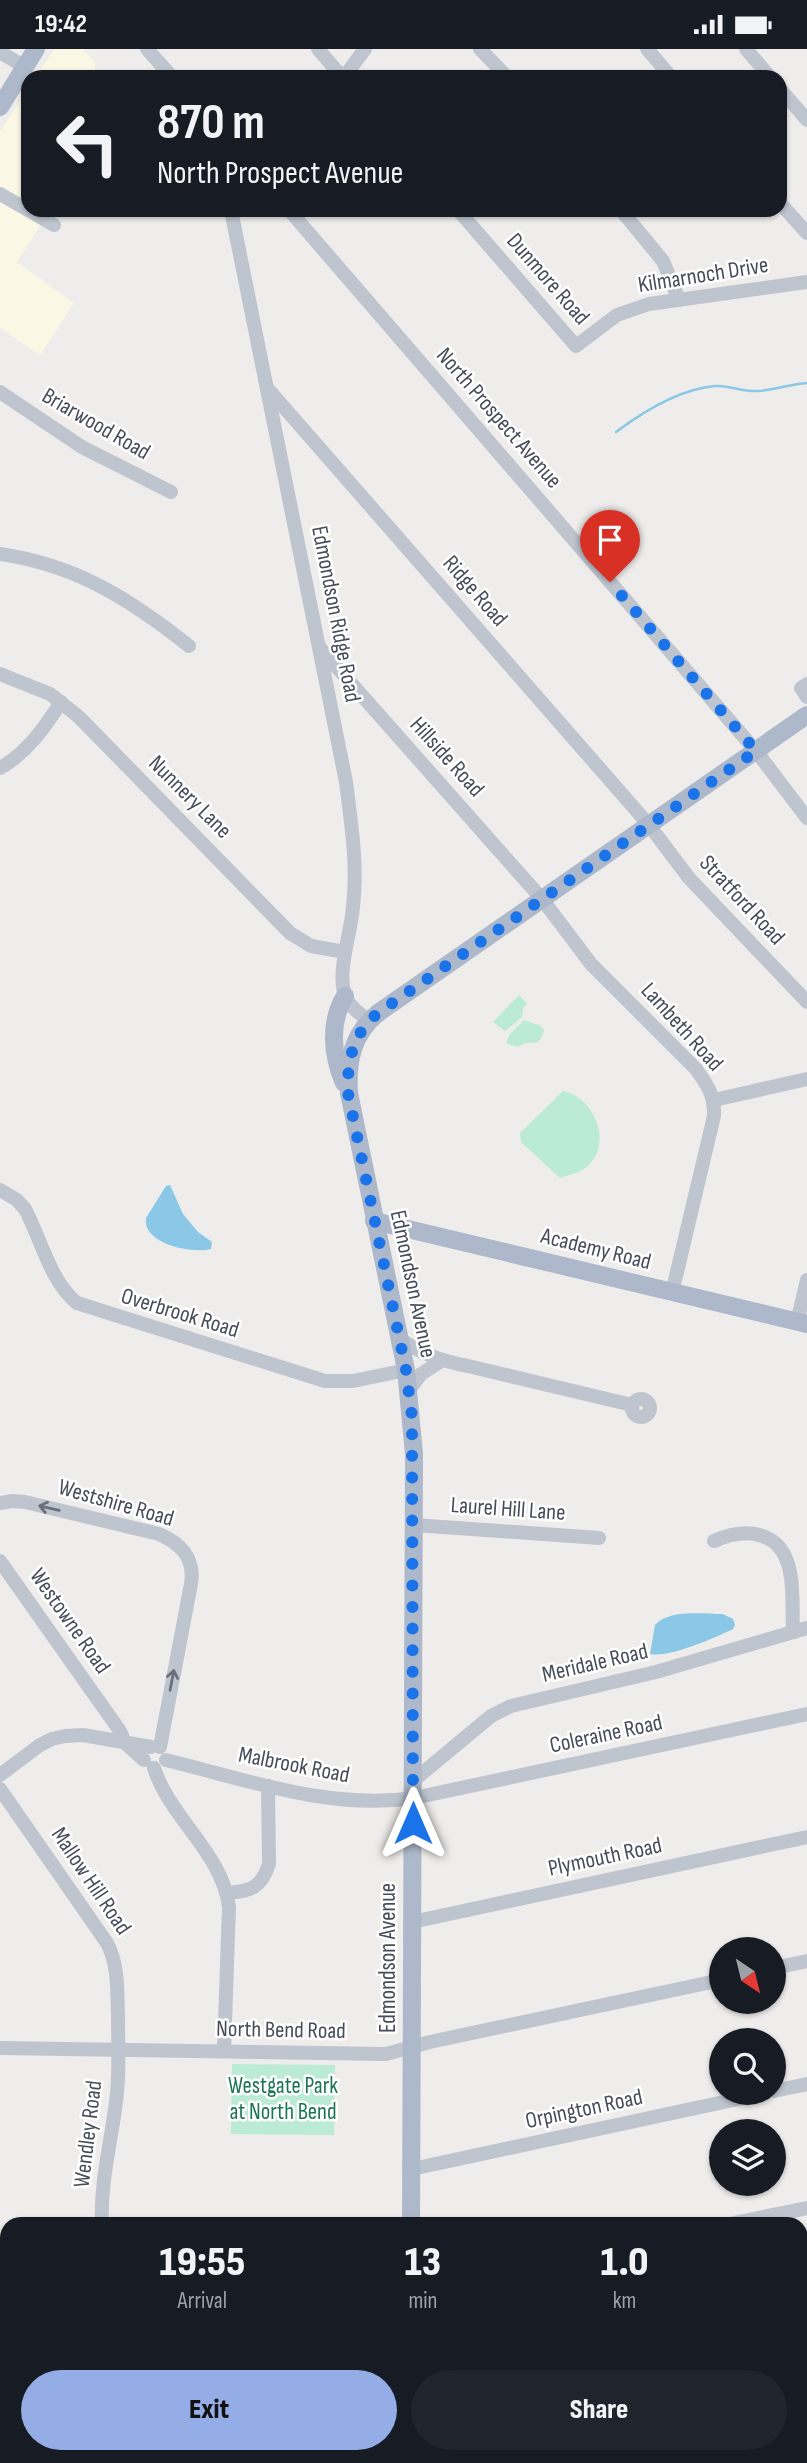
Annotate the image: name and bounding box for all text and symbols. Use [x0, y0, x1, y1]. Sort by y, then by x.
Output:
text: 19:42 [35, 9, 87, 40]
text: 870 m [157, 94, 265, 153]
icon: left [42, 98, 133, 189]
text: North Prospect Avenue [157, 154, 403, 193]
street label: Dunmore Road [501, 227, 595, 331]
street label: Kilmarnoch Drive [636, 251, 770, 299]
street label: North Prospect Avenue [430, 342, 568, 494]
street label: Briarwood Road [37, 382, 155, 466]
pin [580, 510, 640, 582]
icon: arrive [591, 521, 629, 559]
street label: Edmondson Ridge Road [305, 524, 367, 704]
street label: Ridge Road [437, 550, 513, 632]
street label: Hillside Road [404, 711, 490, 803]
street label: Nunnery Lane [143, 750, 237, 844]
street label: Stratford Road [693, 849, 791, 951]
street label: Lambeth Road [635, 977, 729, 1077]
street label: Edmondson Avenue [384, 1208, 442, 1360]
street label: Academy Road [537, 1222, 654, 1276]
street label: Overbrook Road [118, 1282, 242, 1344]
street label: Westshire Road [55, 1473, 177, 1533]
street label: Laurel Hill Lane [450, 1491, 566, 1527]
one-way arrow [38, 1501, 61, 1514]
street label: Westowne Road [23, 1563, 117, 1679]
street label: Meridale Road [539, 1637, 651, 1689]
one-way arrow [166, 1669, 179, 1692]
street label: Coleraine Road [547, 1708, 665, 1760]
street label: Malbrook Road [236, 1741, 352, 1789]
position arrow [376, 1786, 450, 1860]
street label: Mallow Hill Road [45, 1822, 137, 1940]
street label: Plymouth Road [546, 1831, 664, 1883]
street label: Edmondson Avenue [374, 1883, 402, 2033]
north arrow [709, 1937, 786, 2014]
map controls [709, 1937, 786, 2196]
street label: North Bend Road [216, 2015, 346, 2045]
button: search [709, 2028, 786, 2105]
park label: Westgate Park at North Bend [228, 2072, 338, 2126]
street label: Wendley Road [68, 2079, 108, 2189]
street label: Orpington Road [523, 2083, 645, 2135]
button: layers [709, 2119, 786, 2196]
text: 19:55 [159, 2237, 245, 2288]
text: 13 [405, 2237, 441, 2288]
text: 1.0 [600, 2237, 649, 2288]
text: Arrival [178, 2287, 227, 2315]
text: min [408, 2287, 437, 2315]
text: km [613, 2287, 636, 2315]
button: Exit [21, 2370, 397, 2450]
button: Share [411, 2370, 787, 2450]

